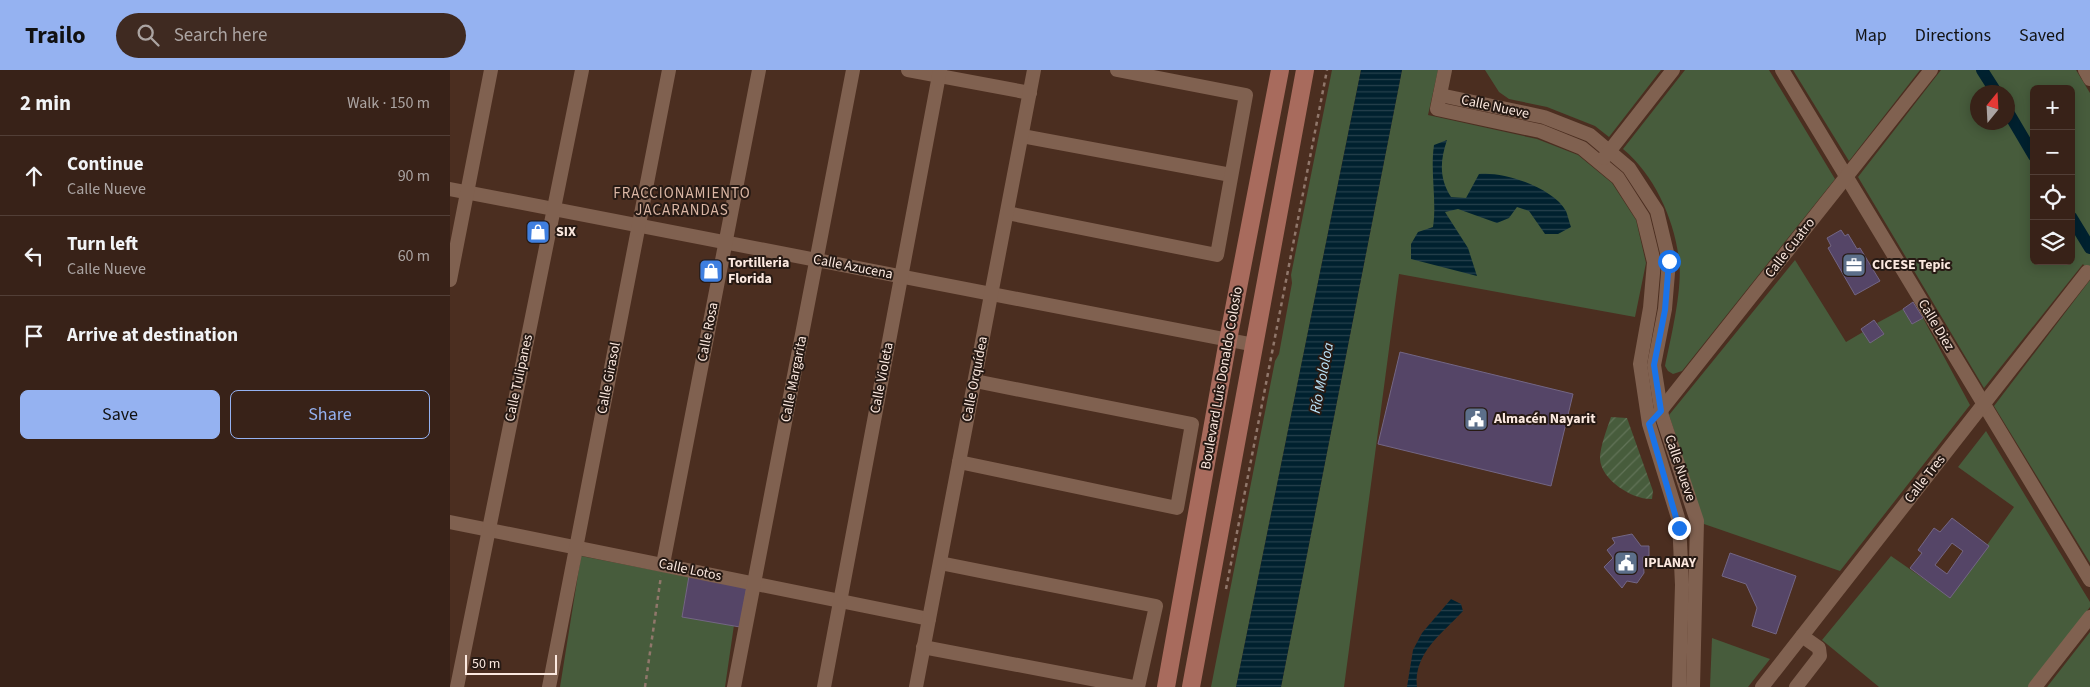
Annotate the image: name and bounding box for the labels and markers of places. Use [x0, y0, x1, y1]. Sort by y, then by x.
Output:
shop icon: SIX [525, 219, 551, 245]
place label: SIX [556, 222, 576, 242]
office icon: CICESE Tepic [1841, 252, 1867, 278]
place label: Tortilleria Florida [728, 253, 789, 289]
place label: CICESE Tepic [1872, 255, 1951, 275]
shop icon: Tortilleria Florida [698, 258, 724, 284]
public building icon: Almacén Nayarit [1463, 406, 1489, 432]
place label: Almacén Nayarit [1493, 409, 1596, 429]
public building icon: IPLANAY [1613, 550, 1639, 576]
place label: IPLANAY [1644, 553, 1697, 573]

